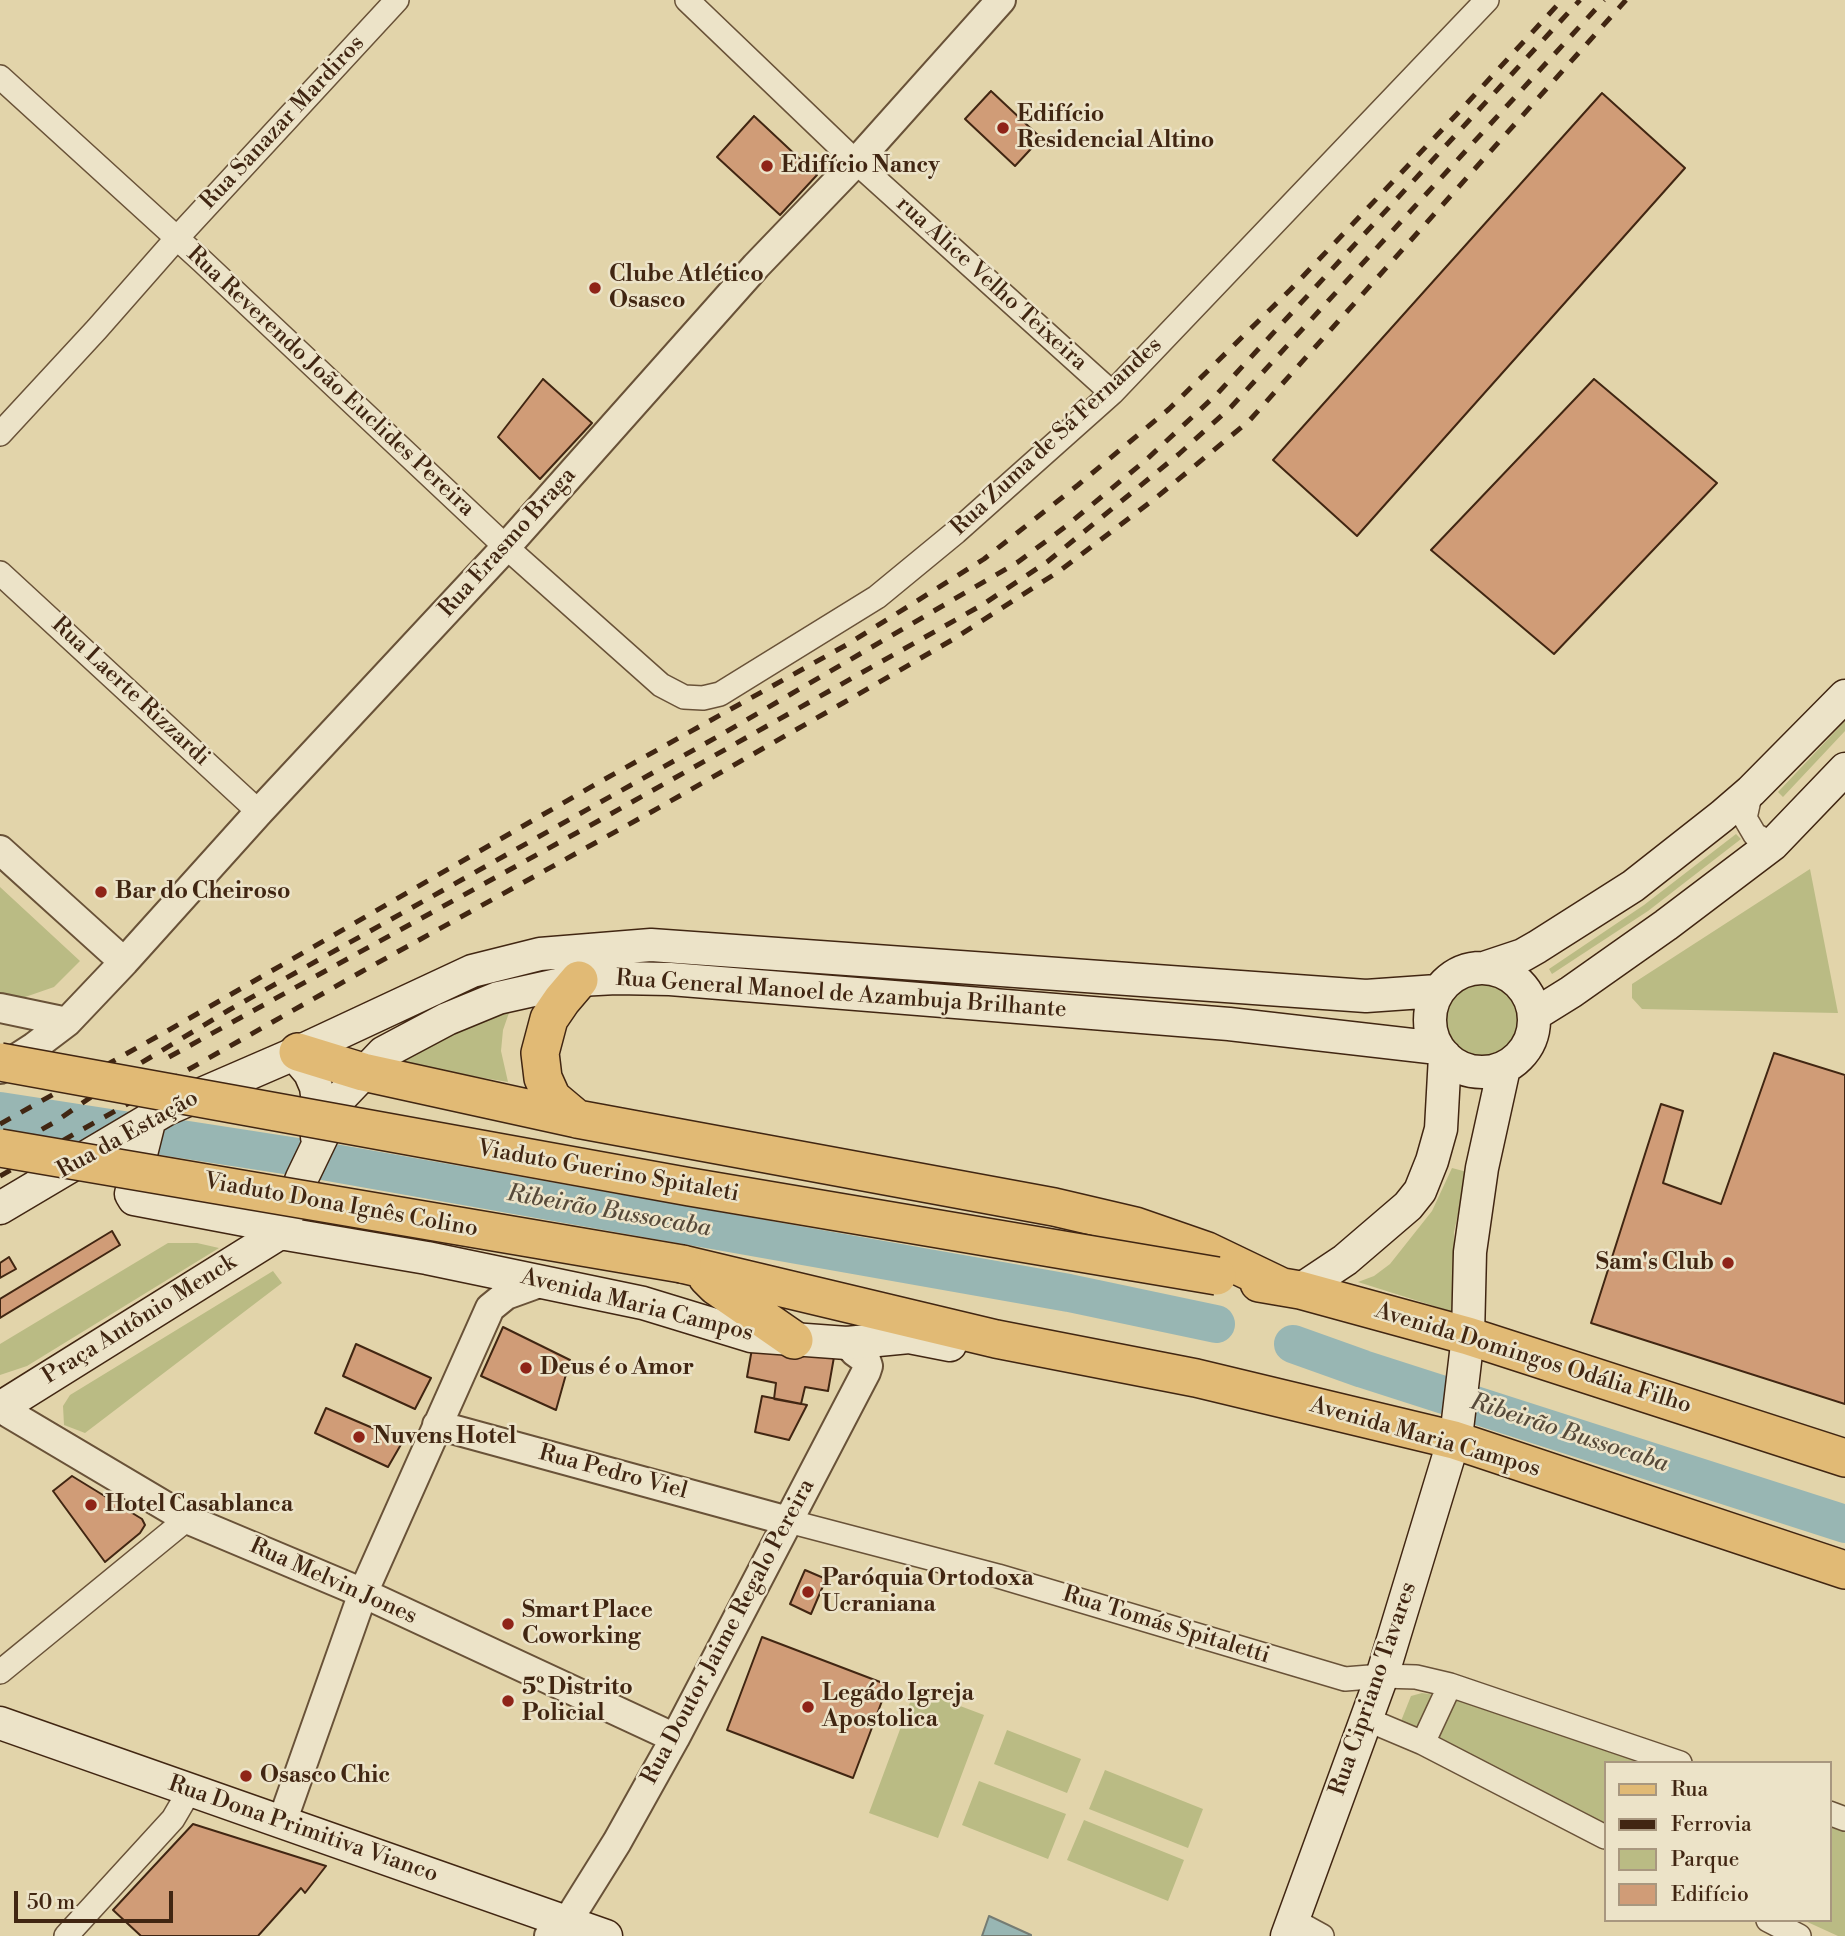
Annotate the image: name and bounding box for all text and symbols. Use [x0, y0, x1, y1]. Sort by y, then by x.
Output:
street label: Rua Sanazar Mardiros [195, 30, 371, 216]
place label: Edifício Residencial Altino [1017, 101, 1214, 155]
marker: Edifício Residencial Altino [995, 120, 1011, 136]
place label: Edifício Nancy [781, 152, 940, 180]
marker: Edifício Nancy [759, 158, 775, 174]
street label: rua Alice Velho Teixeira [890, 191, 1092, 377]
street label: Rua Reverendo João Euclides Pereira [180, 241, 480, 523]
place label: Clube Atlético Osasco [609, 261, 764, 315]
marker: Clube Atlético Osasco [587, 280, 603, 296]
street label: Rua Zuma de Sá Fernandes [946, 332, 1168, 542]
street label: Rua Erasmo Braga [434, 462, 582, 624]
street label: Rua Laerte Rizzardi [45, 612, 215, 772]
place label: Bar do Cheiroso [115, 878, 290, 906]
marker: Bar do Cheiroso [93, 884, 109, 900]
street label: Rua General Manoel de Azambuja Brilhante [615, 965, 1067, 1025]
street label: Rua da Estação [53, 1085, 203, 1185]
street label: Viaduto Guerino Spitaleti [475, 1135, 741, 1209]
street label: Viaduto Dona Ignês Colino [202, 1168, 480, 1244]
water label: Ribeirão Bussocaba [505, 1180, 713, 1244]
street label: Praça Antônio Menck [38, 1249, 242, 1391]
place label: Sam's Club [1596, 1249, 1714, 1277]
marker: Sam's Club [1720, 1255, 1736, 1271]
street label: Avenida Maria Campos [518, 1264, 756, 1348]
street label: Avenida Domingos Odália Filho [1371, 1298, 1695, 1420]
place label: Deus é o Amor [540, 1354, 694, 1382]
marker: Deus é o Amor [518, 1360, 534, 1376]
water label: Ribeirão Bussocaba [1466, 1388, 1672, 1480]
street label: Avenida Maria Campos [1307, 1392, 1543, 1484]
place label: Nuvens Hotel [373, 1423, 516, 1451]
marker: Nuvens Hotel [351, 1429, 367, 1445]
street label: Rua Pedro Viel [536, 1440, 690, 1506]
street label: Rua Doutor Jaime Regalo Pereira [637, 1475, 821, 1789]
place label: Hotel Casablanca [105, 1491, 293, 1519]
marker: Hotel Casablanca [83, 1497, 99, 1513]
street label: Rua Melvin Jones [245, 1533, 421, 1631]
place label: Paróquia Ortodoxa Ucraniana [822, 1565, 1034, 1619]
street label: Rua Cipriano Tavares [1325, 1579, 1423, 1799]
street label: Rua Tomás Spitaletti [1059, 1581, 1273, 1671]
marker: Paróquia Ortodoxa Ucraniana [800, 1584, 816, 1600]
place label: Smart Place Coworking [522, 1597, 653, 1651]
marker: Smart Place Coworking [500, 1616, 516, 1632]
place label: 5º Distrito Policial [522, 1674, 633, 1728]
place label: Legádo Igreja Apostolica [822, 1680, 974, 1734]
marker: 5º Distrito Policial [500, 1693, 516, 1709]
marker: Legádo Igreja Apostolica [800, 1699, 816, 1715]
legend [1604, 1761, 1831, 1922]
place label: Osasco Chic [260, 1762, 390, 1790]
marker: Osasco Chic [238, 1768, 254, 1784]
street label: Rua Dona Primitiva Vianco [164, 1771, 442, 1889]
text: Rua [1671, 1777, 1708, 1803]
text: Ferrovia [1671, 1812, 1752, 1838]
text: Parque [1671, 1847, 1739, 1873]
scale bar [18, 1876, 177, 1920]
text: Edifício [1671, 1882, 1749, 1908]
text: 50 m [27, 1890, 75, 1916]

